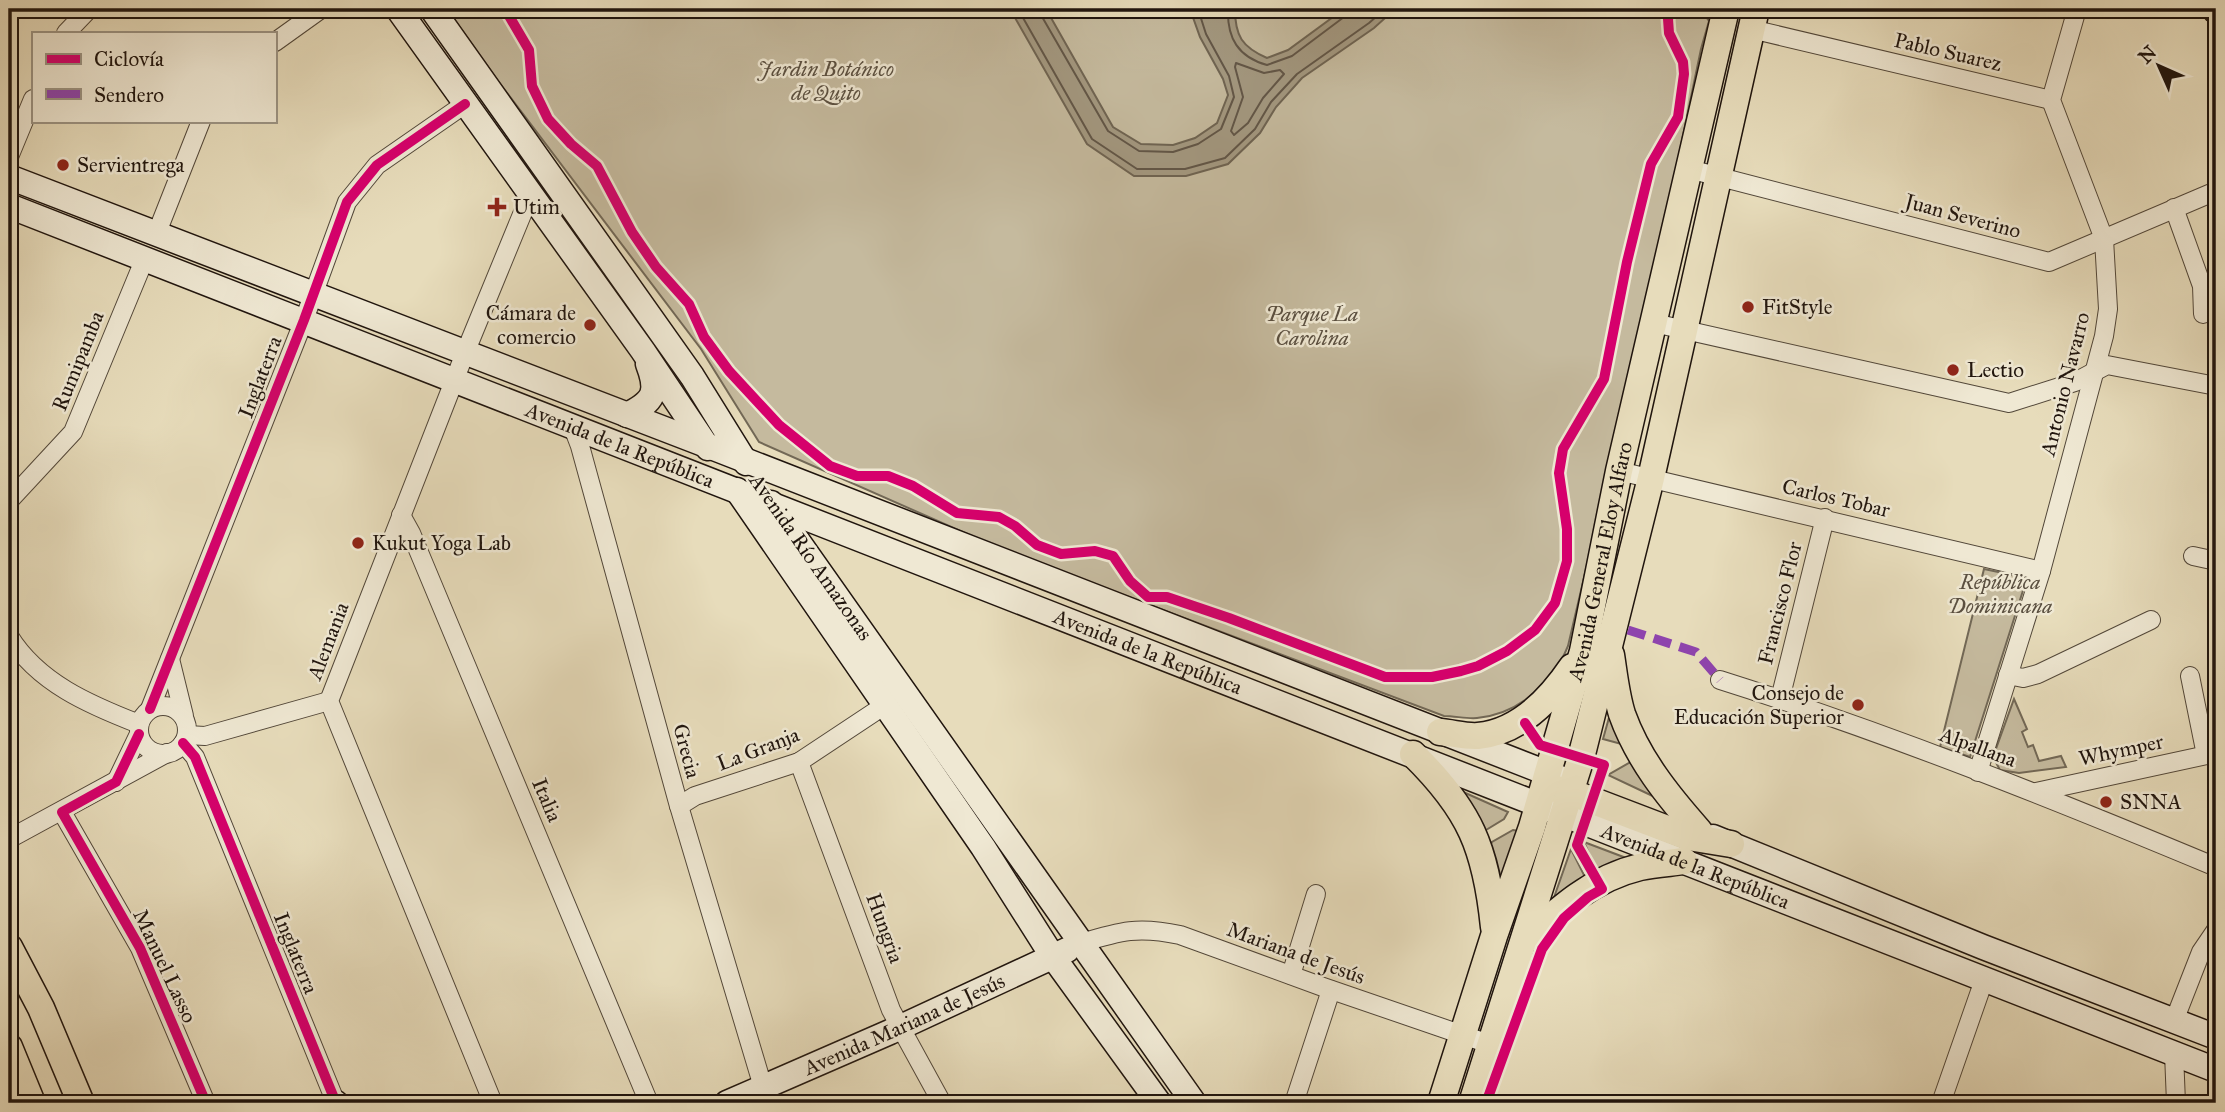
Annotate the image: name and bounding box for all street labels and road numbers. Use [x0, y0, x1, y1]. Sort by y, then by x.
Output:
street label: Pablo Suarez [1892, 27, 2005, 77]
street label: Juan Severino [1900, 188, 2024, 244]
street label: Rumipamba [46, 307, 110, 415]
street label: Antonio Navarro [2034, 309, 2095, 460]
street label: Inglaterra [233, 332, 288, 422]
street label: Avenida de la República [521, 396, 718, 494]
street label: Avenida General Eloy Alfaro [1562, 439, 1638, 685]
street label: Avenida Río Amazonas [743, 468, 878, 645]
street label: Carlos Tobar [1780, 473, 1893, 523]
street label: Francisco Flor [1752, 539, 1808, 667]
street label: Alemania [301, 598, 355, 684]
street label: Avenida de la República [1049, 603, 1246, 700]
street label: Grecia [667, 721, 707, 781]
street label: La Granja [713, 721, 803, 777]
street label: Alpallana [1935, 721, 2020, 773]
street label: Whymper [2076, 728, 2166, 772]
street label: Italia [526, 774, 568, 826]
street label: Avenida de la República [1597, 817, 1793, 915]
street label: Hungria [860, 889, 910, 967]
street label: Manuel Lasso [127, 905, 203, 1027]
street label: Inglaterra [268, 908, 324, 998]
street label: Mariana de Jesús [1223, 916, 1369, 990]
street label: Avenida Mariana de Jesús [799, 968, 1009, 1081]

